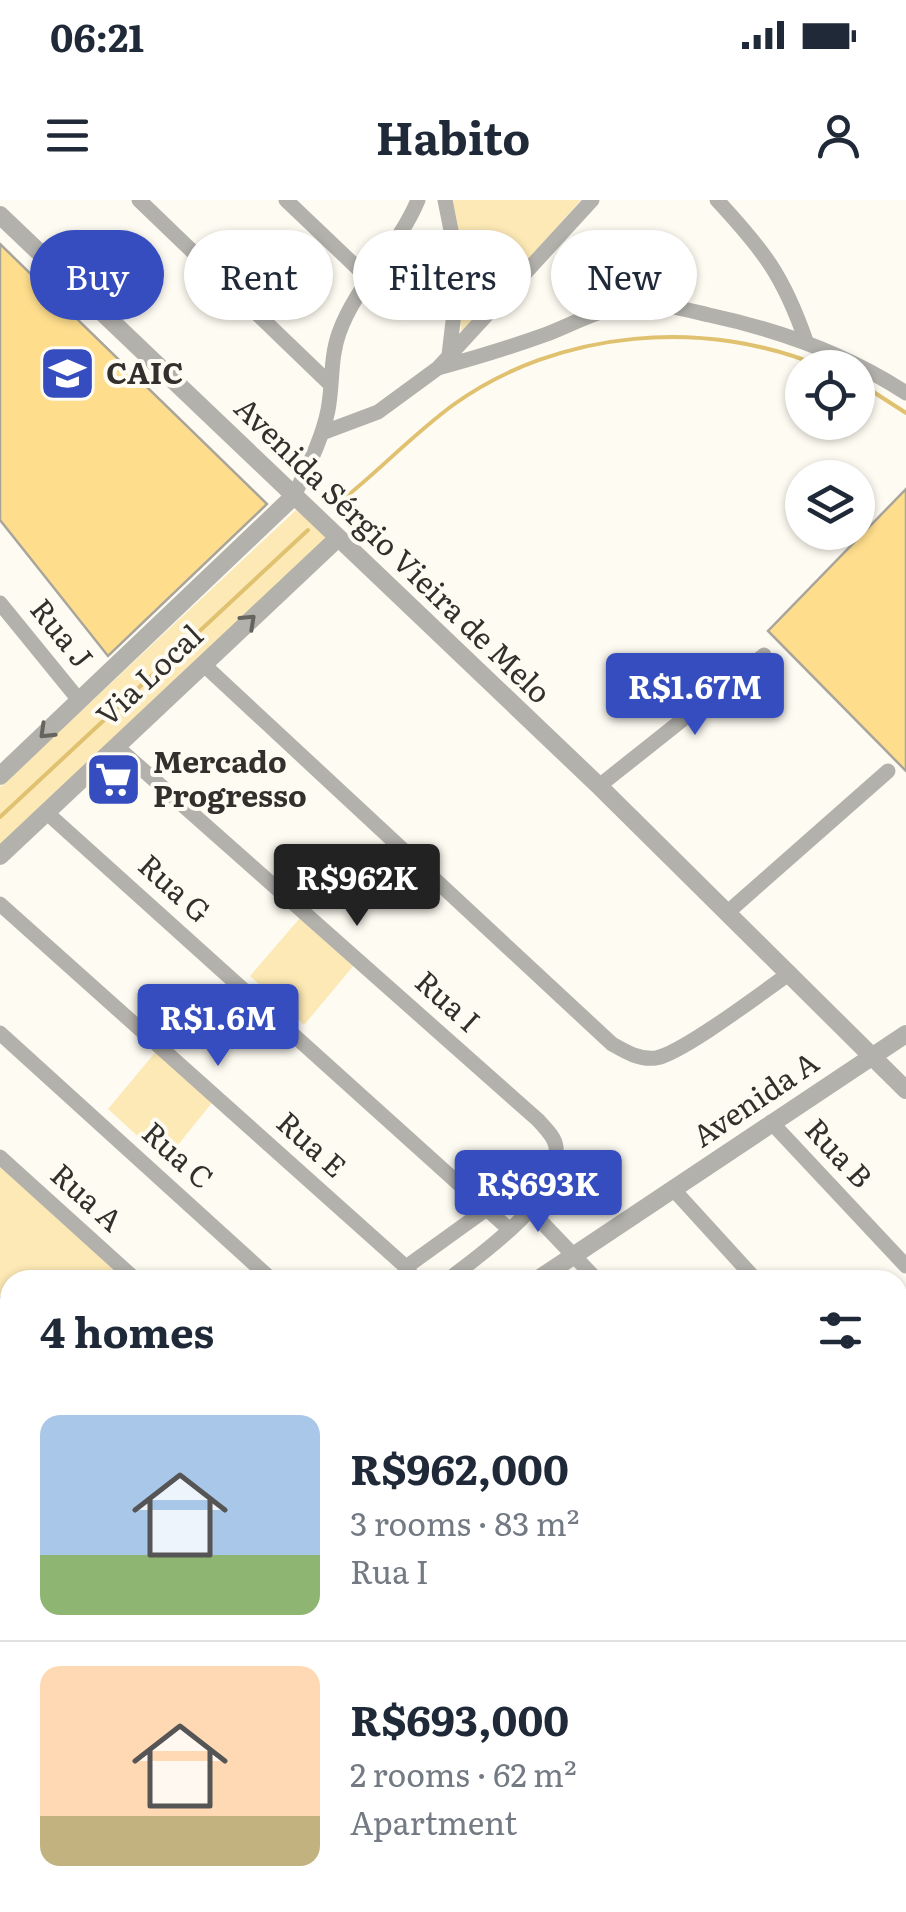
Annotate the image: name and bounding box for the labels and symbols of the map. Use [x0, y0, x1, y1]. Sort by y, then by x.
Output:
school or university icon: CAIC [37, 344, 97, 404]
place label: CAIC [106, 349, 184, 393]
street label: Avenida Sérgio Vieira de Melo [226, 385, 562, 712]
street label: Rua J [22, 588, 105, 676]
street label: Via Local [85, 613, 211, 735]
one-way arrow [237, 615, 256, 633]
pin: R$1.67M [603, 653, 787, 738]
one-way arrow [39, 720, 57, 738]
place label: Mercado Progresso [153, 738, 307, 816]
supermarket icon: Mercado Progresso [84, 750, 144, 810]
street label: Rua G [130, 842, 222, 931]
pin: R$962K [276, 844, 438, 929]
street label: Rua I [407, 959, 491, 1041]
pin: R$1.6M [137, 984, 299, 1069]
street label: Avenida A [682, 1039, 826, 1156]
street label: Rua E [268, 1099, 358, 1186]
street label: Rua B [796, 1107, 884, 1197]
street label: Rua C [134, 1110, 224, 1198]
pin: R$693K [457, 1150, 619, 1235]
street label: Rua A [42, 1151, 134, 1240]

